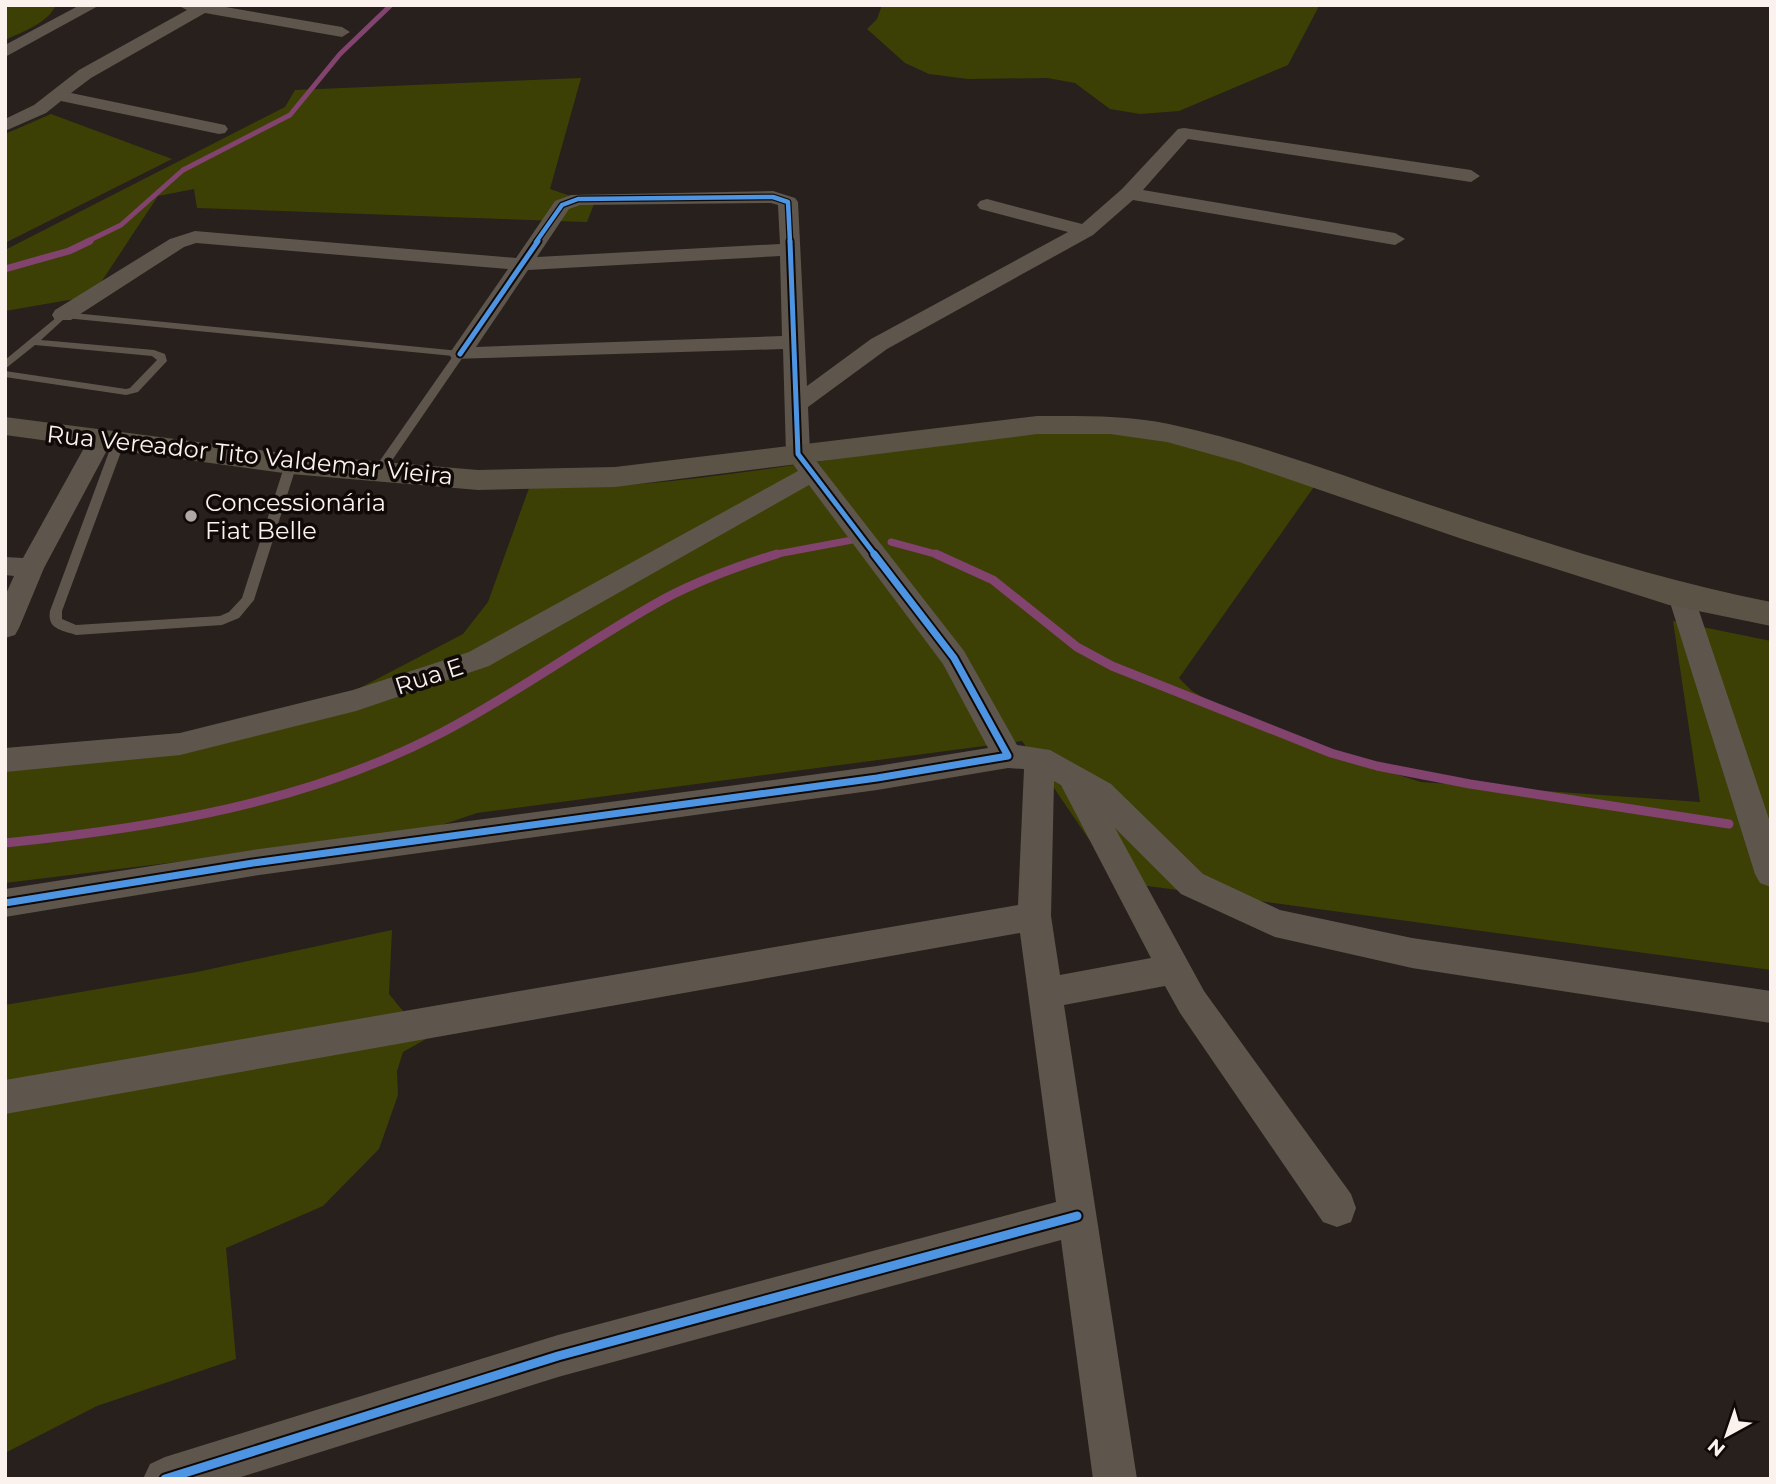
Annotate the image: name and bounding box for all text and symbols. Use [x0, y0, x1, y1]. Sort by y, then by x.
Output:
street label: Rua Vereador Tito Valdemar Vieira [45, 419, 455, 491]
place label: Concessionária Fiat Belle [205, 488, 386, 545]
marker: Concessionária Fiat Belle [183, 508, 199, 524]
street label: Rua E [391, 651, 467, 701]
north arrow [1692, 1400, 1762, 1470]
text: N [1703, 1434, 1730, 1461]

